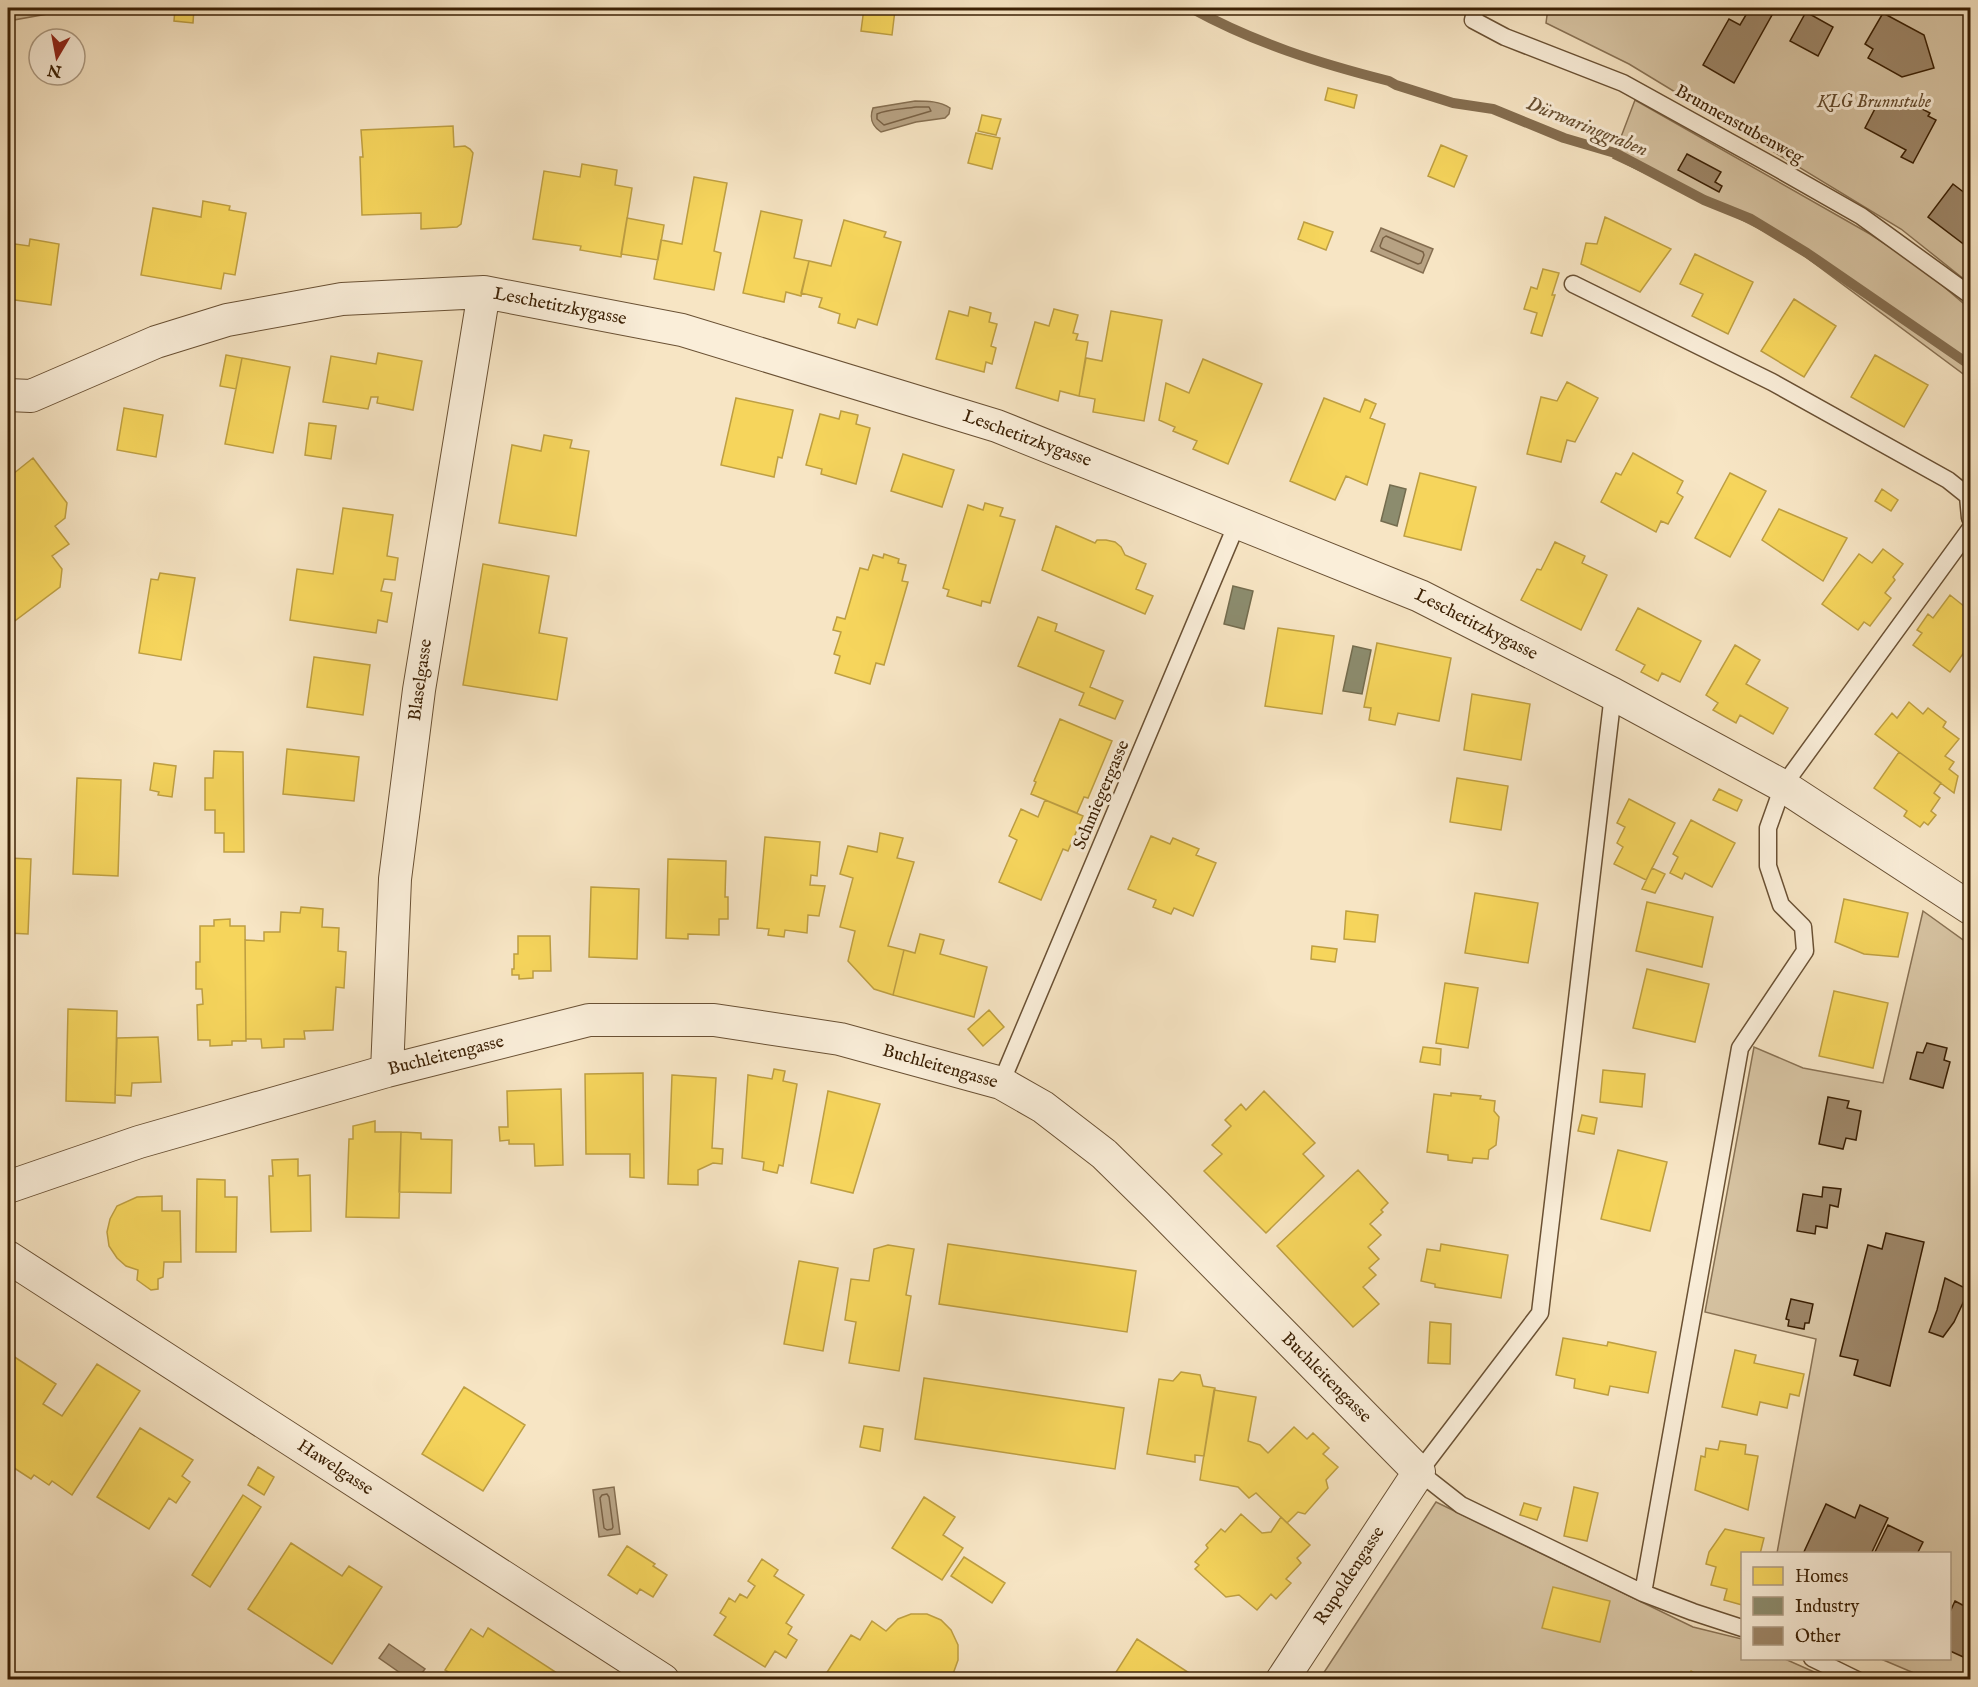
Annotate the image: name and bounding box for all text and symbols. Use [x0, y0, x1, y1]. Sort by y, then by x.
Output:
north arrow [27, 27, 87, 87]
text: N [46, 59, 64, 81]
street label: Brunnenstubenweg [1671, 80, 1808, 170]
water label: Dürwaringgraben [1522, 91, 1651, 164]
park label: KLG Brunnstube [1816, 91, 1931, 114]
street label: Leschetitzkygasse [491, 283, 629, 331]
street label: Leschetitzkygasse [960, 405, 1094, 473]
street label: Leschetitzkygasse [1411, 584, 1541, 666]
street label: Blaselgasse [404, 637, 438, 723]
street label: Schmiegergasse [1069, 737, 1135, 853]
street label: Buchleitengasse [386, 1030, 506, 1082]
street label: Buchleitengasse [880, 1040, 1000, 1094]
street label: Buchleitengasse [1276, 1328, 1376, 1428]
street label: Hawelgasse [293, 1435, 377, 1501]
street label: Rupoldengasse [1310, 1522, 1390, 1630]
legend [1741, 1552, 1951, 1660]
text: Homes [1795, 1566, 1848, 1589]
text: Industry [1795, 1596, 1859, 1619]
text: Other [1795, 1626, 1841, 1649]

